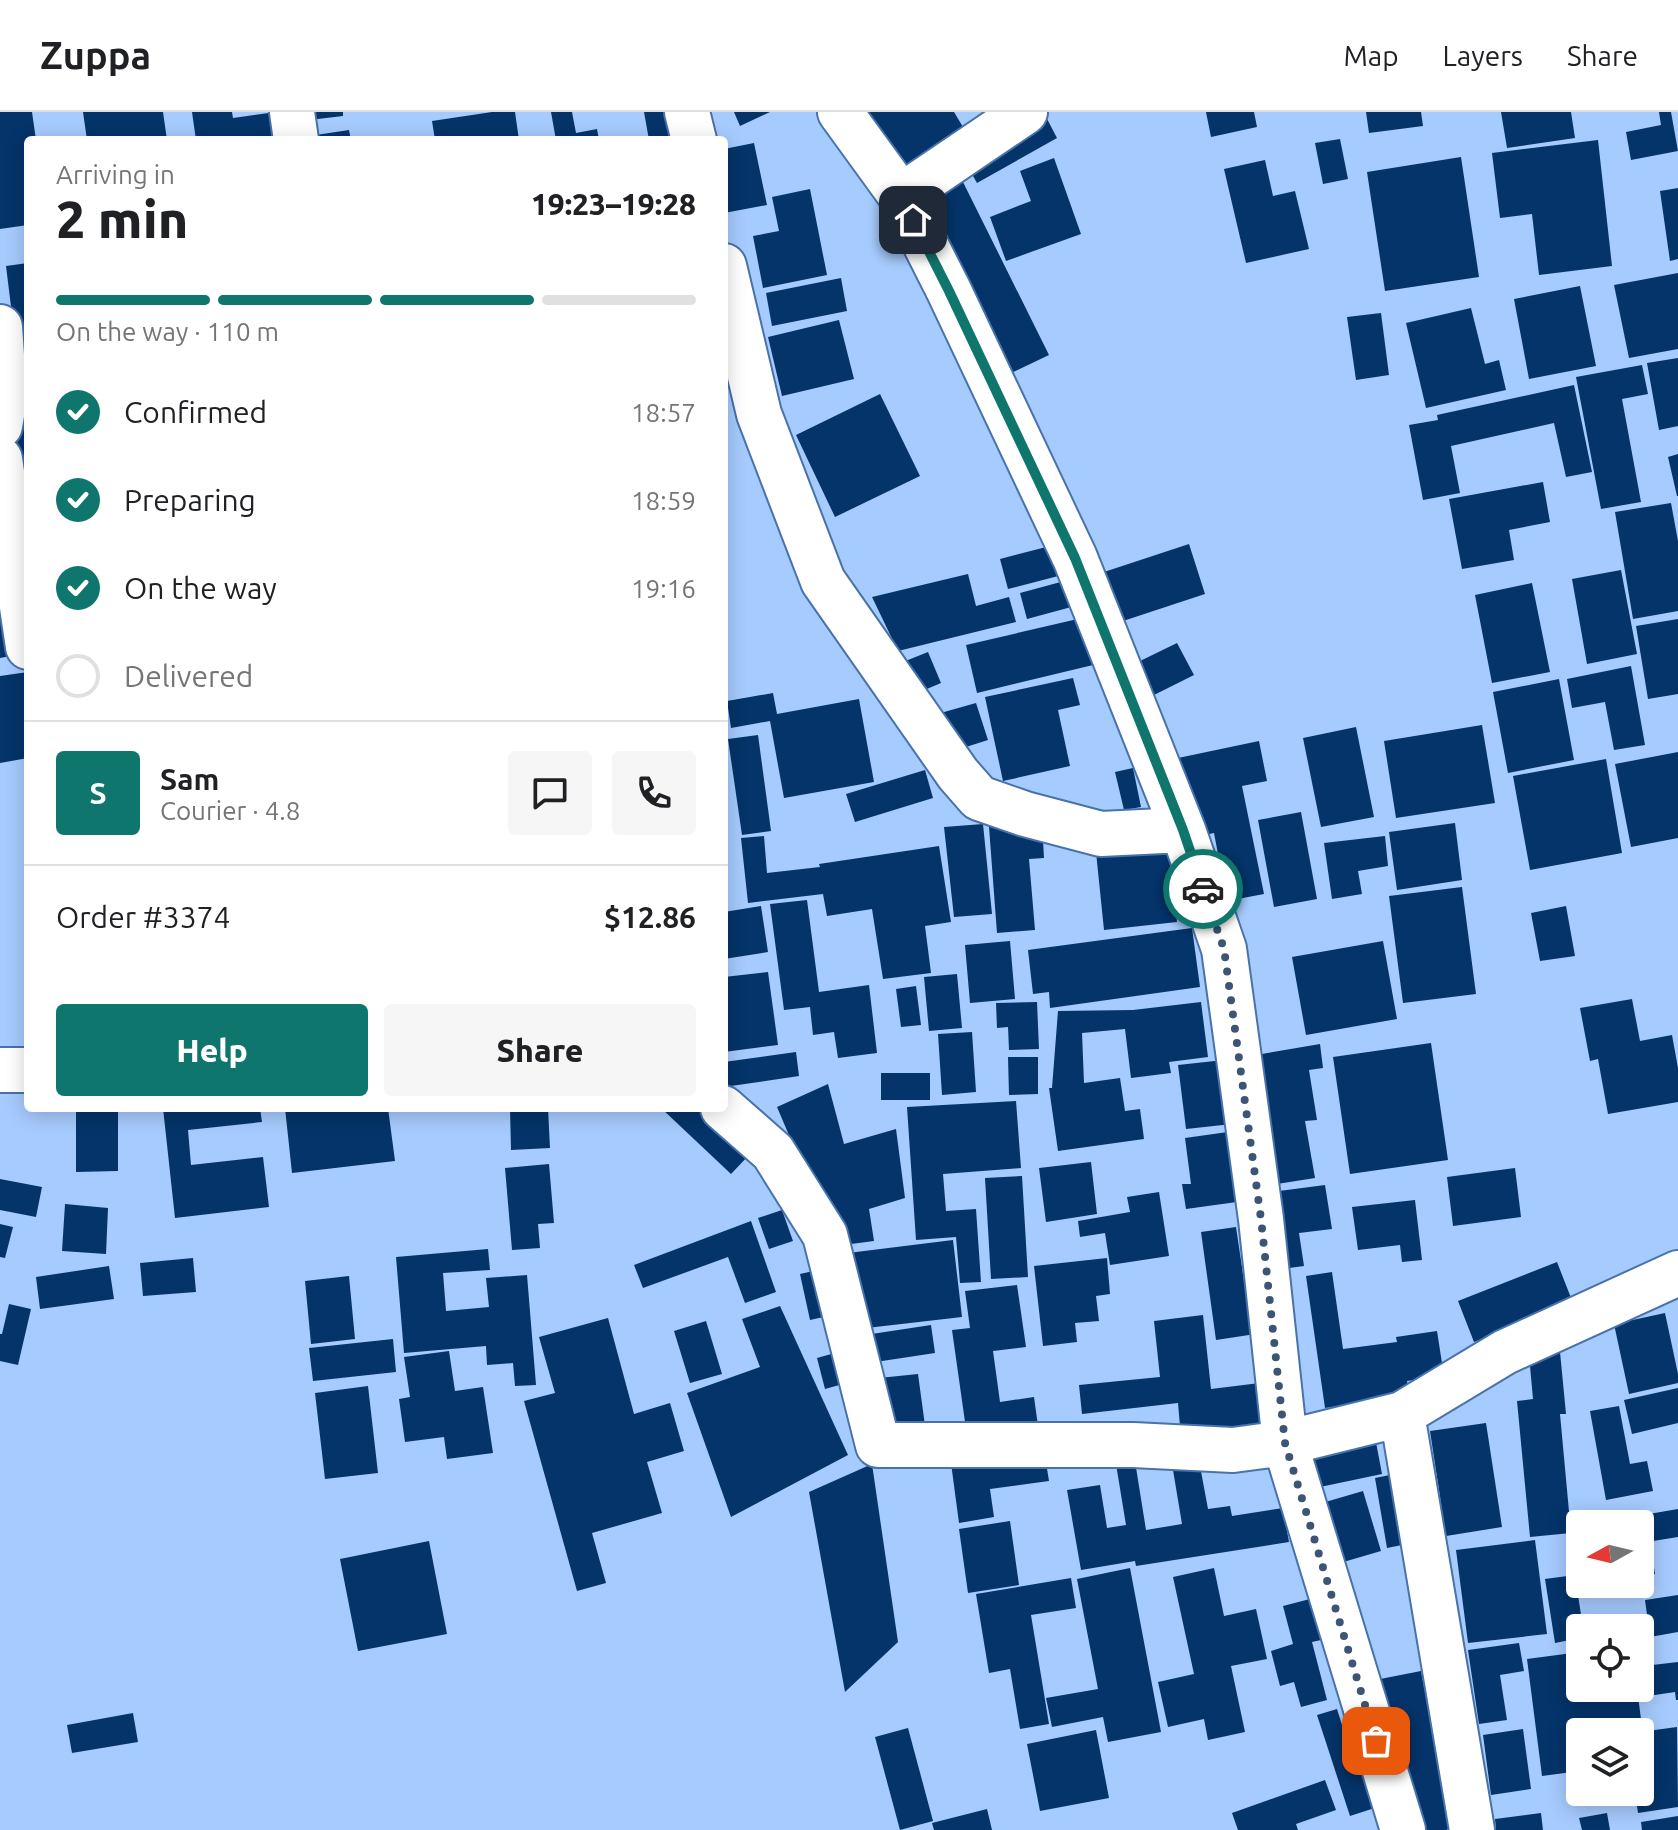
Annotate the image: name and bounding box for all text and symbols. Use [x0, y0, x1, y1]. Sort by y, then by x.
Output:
text: Zuppa [40, 34, 151, 76]
text: Map [1343, 40, 1399, 71]
text: Layers [1443, 40, 1523, 71]
text: Share [1567, 40, 1638, 71]
text: Arriving in [56, 160, 175, 189]
pin [879, 186, 947, 254]
text: 19:23–19:28 [531, 187, 696, 221]
text: 2 min [56, 190, 188, 248]
icon: home [891, 198, 935, 242]
text: On the way · 110 m [56, 317, 279, 346]
icon: check [56, 390, 100, 434]
text: Confirmed [124, 395, 267, 429]
text: 18:57 [631, 398, 696, 427]
icon: check [56, 478, 100, 522]
text: Preparing [124, 483, 256, 517]
text: 18:59 [631, 486, 696, 515]
icon: check [56, 566, 100, 610]
text: On the way [124, 571, 277, 605]
text: 19:16 [631, 574, 696, 603]
text: Delivered [124, 659, 253, 693]
button: chat [508, 751, 592, 835]
button: phone [612, 751, 696, 835]
text: Sam [160, 762, 219, 796]
text: S [89, 776, 107, 810]
text: Courier · 4.8 [160, 796, 300, 825]
courier [1163, 849, 1243, 929]
icon: car [1181, 867, 1225, 911]
text: Order #3374 [56, 900, 230, 934]
text: $12.86 [604, 900, 696, 934]
button: Help [56, 1004, 368, 1096]
button: Share [384, 1004, 696, 1096]
north arrow [1566, 1510, 1654, 1598]
map controls [1566, 1510, 1654, 1806]
button: locate [1566, 1614, 1654, 1702]
pin [1342, 1707, 1410, 1775]
button: layers [1566, 1718, 1654, 1806]
icon: bag [1354, 1719, 1398, 1763]

